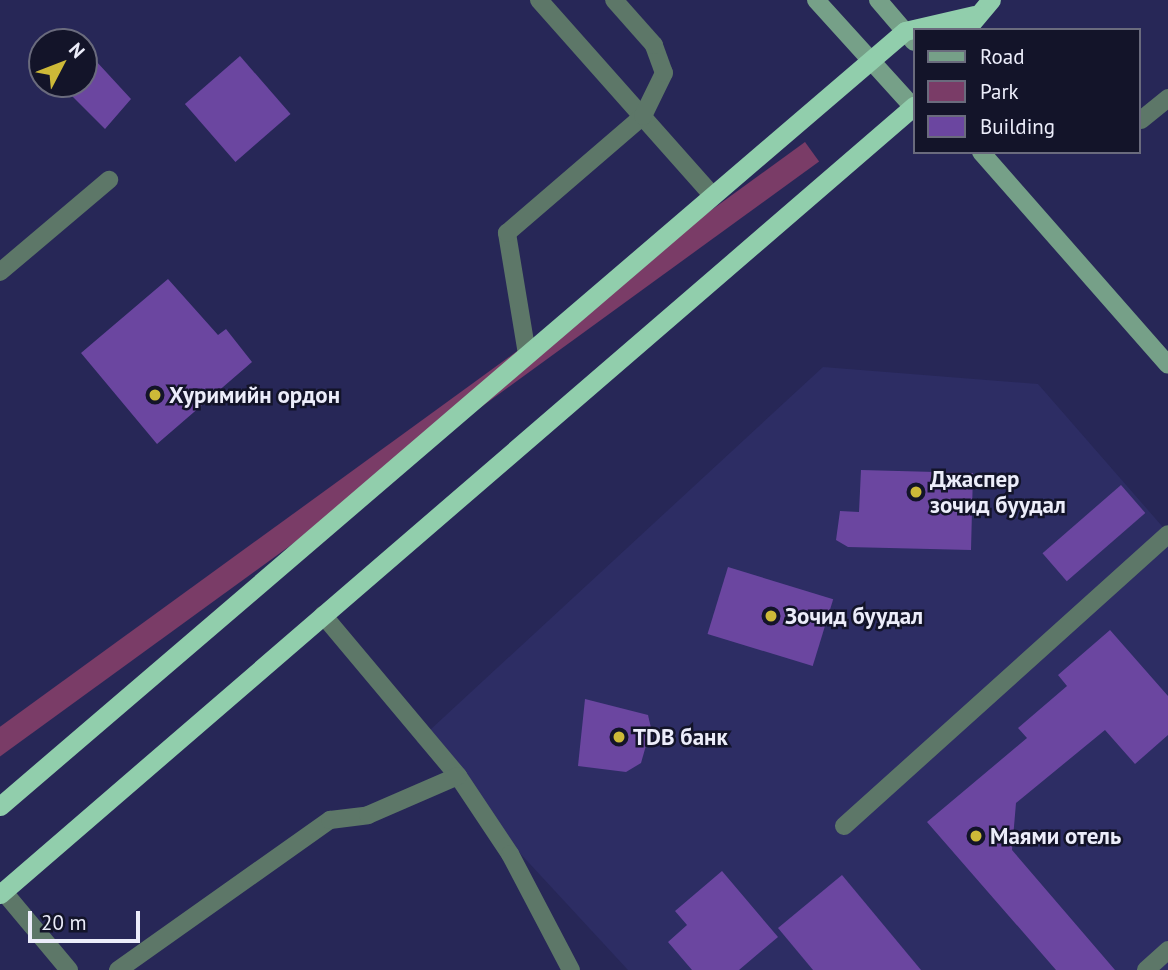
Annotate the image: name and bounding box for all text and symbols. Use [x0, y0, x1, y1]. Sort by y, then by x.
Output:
north arrow [28, 28, 98, 98]
legend [912, 28, 1140, 154]
text: N [64, 38, 90, 63]
text: Road [980, 43, 1024, 70]
text: Park [980, 78, 1019, 105]
text: Building [980, 113, 1055, 140]
place label: Хуримийн ордон [169, 381, 340, 409]
marker: Хуримийн ордон [147, 387, 163, 403]
place label: Джаспер зочид буудал [930, 465, 1066, 519]
marker: Джаспер зочид буудал [908, 484, 924, 500]
place label: Зочид буудал [785, 602, 923, 630]
marker: Зочид буудал [763, 608, 779, 624]
place label: TDB банк [633, 723, 728, 751]
marker: TDB банк [611, 729, 627, 745]
place label: Маями отель [990, 822, 1121, 850]
marker: Маями отель [968, 828, 984, 844]
scale bar [32, 897, 144, 941]
text: 20 m [41, 909, 87, 936]

